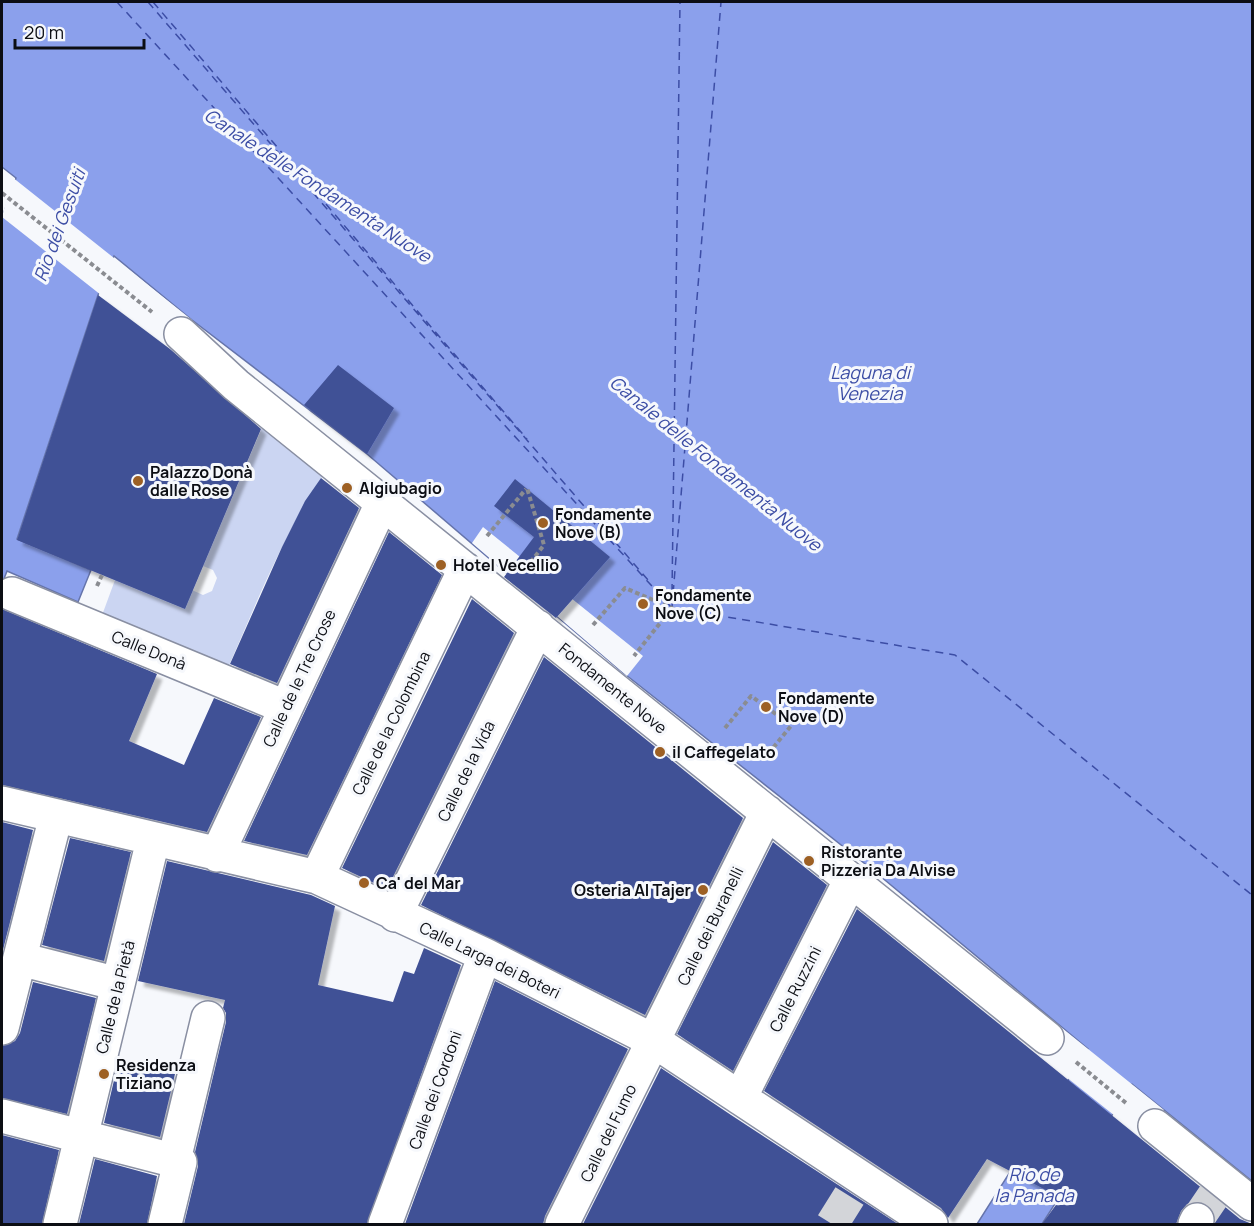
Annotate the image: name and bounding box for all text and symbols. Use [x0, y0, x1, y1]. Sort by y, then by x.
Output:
scale bar [15, 12, 144, 50]
text: 20 m [24, 20, 64, 44]
water label: Canale delle Fondamenta Nuove [200, 103, 437, 268]
water label: Rio dei Gesuiti [28, 163, 91, 284]
water label: Laguna di Venezia [830, 360, 913, 405]
water label: Canale delle Fondamenta Nuove [605, 370, 828, 557]
place label: Palazzo Donà dalle Rose [150, 461, 253, 501]
marker: Palazzo Donà dalle Rose [131, 474, 145, 488]
place label: Algiubagio [359, 477, 442, 499]
marker: Algiubagio [340, 481, 354, 495]
place label: Fondamente Nove (B) [555, 503, 652, 543]
marker: Fondamente Nove (B) [536, 516, 550, 530]
place label: Hotel Vecellio [453, 554, 559, 576]
marker: Hotel Vecellio [434, 558, 448, 572]
place label: Fondamente Nove (C) [655, 584, 752, 624]
marker: Fondamente Nove (C) [636, 597, 650, 611]
street label: Calle de le Tre Crose [257, 605, 341, 751]
street label: Calle Donà [108, 625, 190, 675]
street label: Fondamente Nove [554, 638, 672, 738]
street label: Calle de la Colombina [347, 647, 435, 799]
place label: Fondamente Nove (D) [778, 687, 875, 727]
marker: Fondamente Nove (D) [759, 700, 773, 714]
street label: Calle de la Vida [432, 717, 500, 825]
place label: il Caffegelato [672, 741, 776, 763]
marker: il Caffegelato [653, 745, 667, 759]
place label: Ristorante Pizzeria Da Alvise [821, 841, 956, 881]
marker: Ristorante Pizzeria Da Alvise [802, 854, 816, 868]
street label: Calle dei Buranelli [672, 863, 748, 989]
place label: Ca' del Mar [376, 872, 461, 894]
marker: Ca' del Mar [357, 876, 371, 890]
place label: Osteria Al Tajer [574, 879, 691, 901]
marker: Osteria Al Tajer [696, 883, 710, 897]
street label: Calle Larga dei Boteri [416, 916, 564, 1004]
street label: Calle de la Pietà [90, 938, 140, 1056]
street label: Calle Ruzzini [764, 942, 826, 1036]
street label: Calle dei Cordoni [403, 1028, 467, 1152]
place label: Residenza Tiziano [116, 1054, 196, 1094]
marker: Residenza Tiziano [97, 1067, 111, 1081]
street label: Calle del Fumo [575, 1080, 641, 1186]
water label: Rio de la Panada [994, 1162, 1075, 1207]

